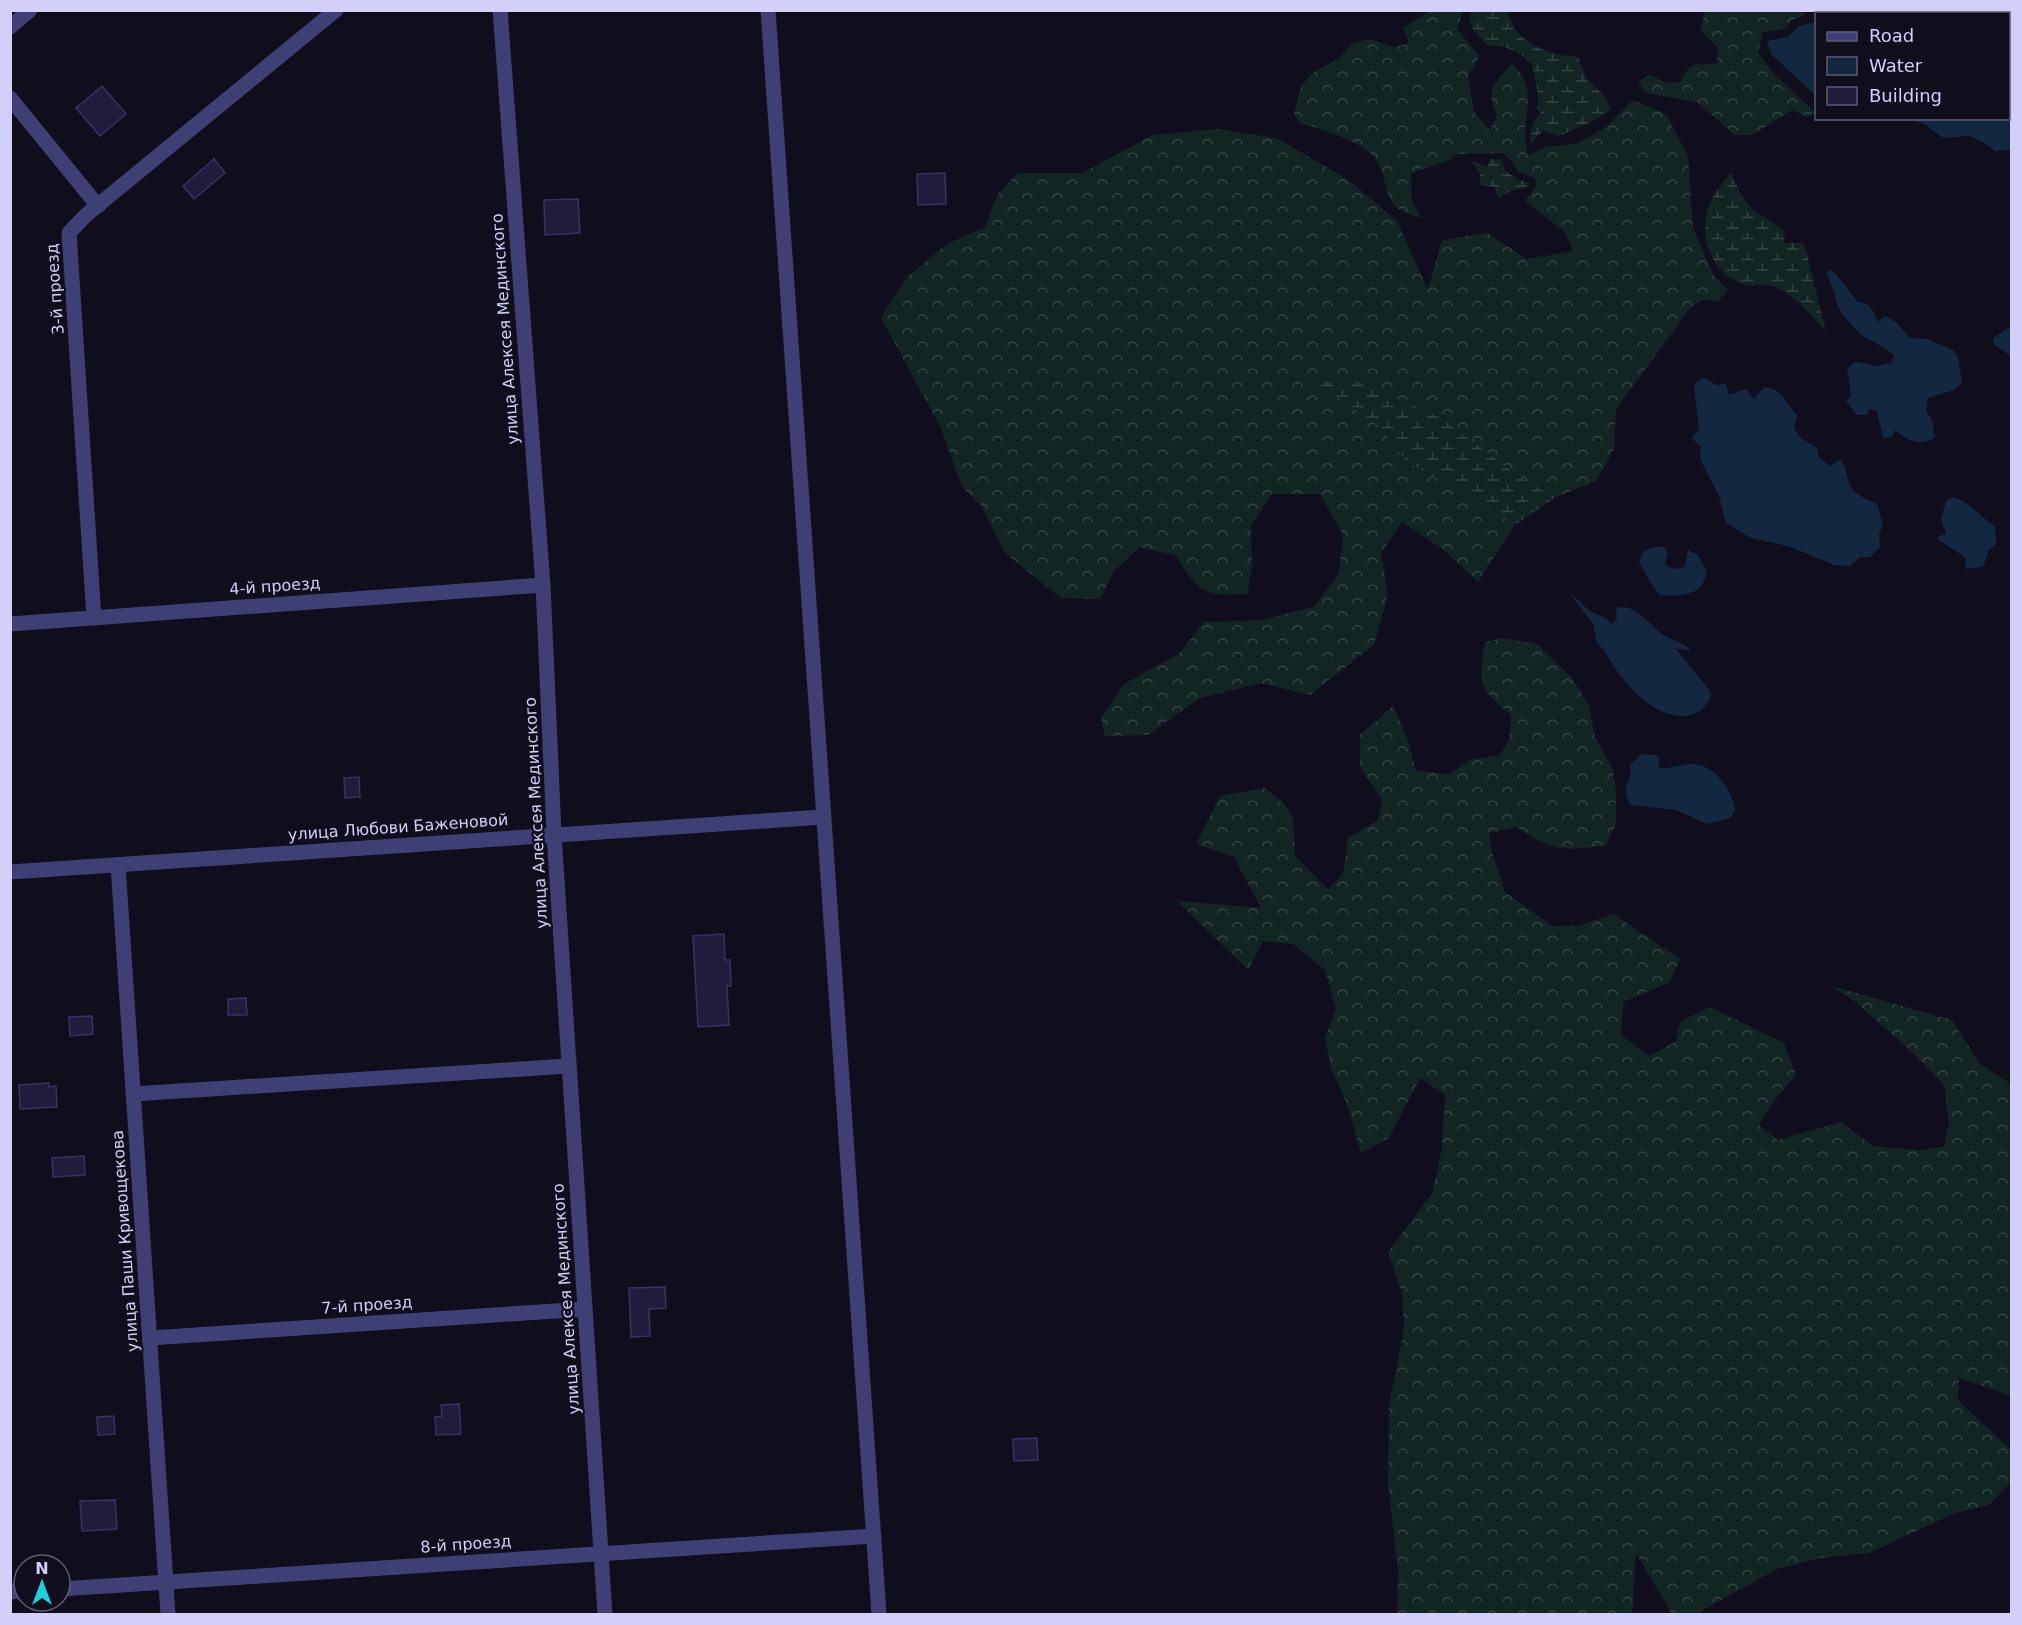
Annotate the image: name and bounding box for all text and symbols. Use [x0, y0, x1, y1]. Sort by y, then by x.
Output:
legend [1815, 12, 2010, 120]
text: Road [1869, 25, 1914, 46]
text: Water [1869, 55, 1923, 76]
text: Building [1869, 85, 1942, 106]
street label: улица Алексея Мединского [487, 213, 523, 445]
street label: 3-й проезд [42, 243, 68, 335]
street label: 4-й проезд [229, 573, 321, 599]
street label: улица Алексея Мединского [520, 697, 552, 929]
street label: улица Любови Баженовой [287, 810, 509, 844]
street label: улица Паши Кривощекова [108, 1129, 142, 1353]
street label: улица Алексея Мединского [548, 1183, 584, 1415]
street label: 7-й проезд [321, 1292, 413, 1318]
street label: 8-й проезд [420, 1531, 512, 1557]
north arrow [12, 1553, 72, 1613]
text: N [35, 1559, 49, 1578]

